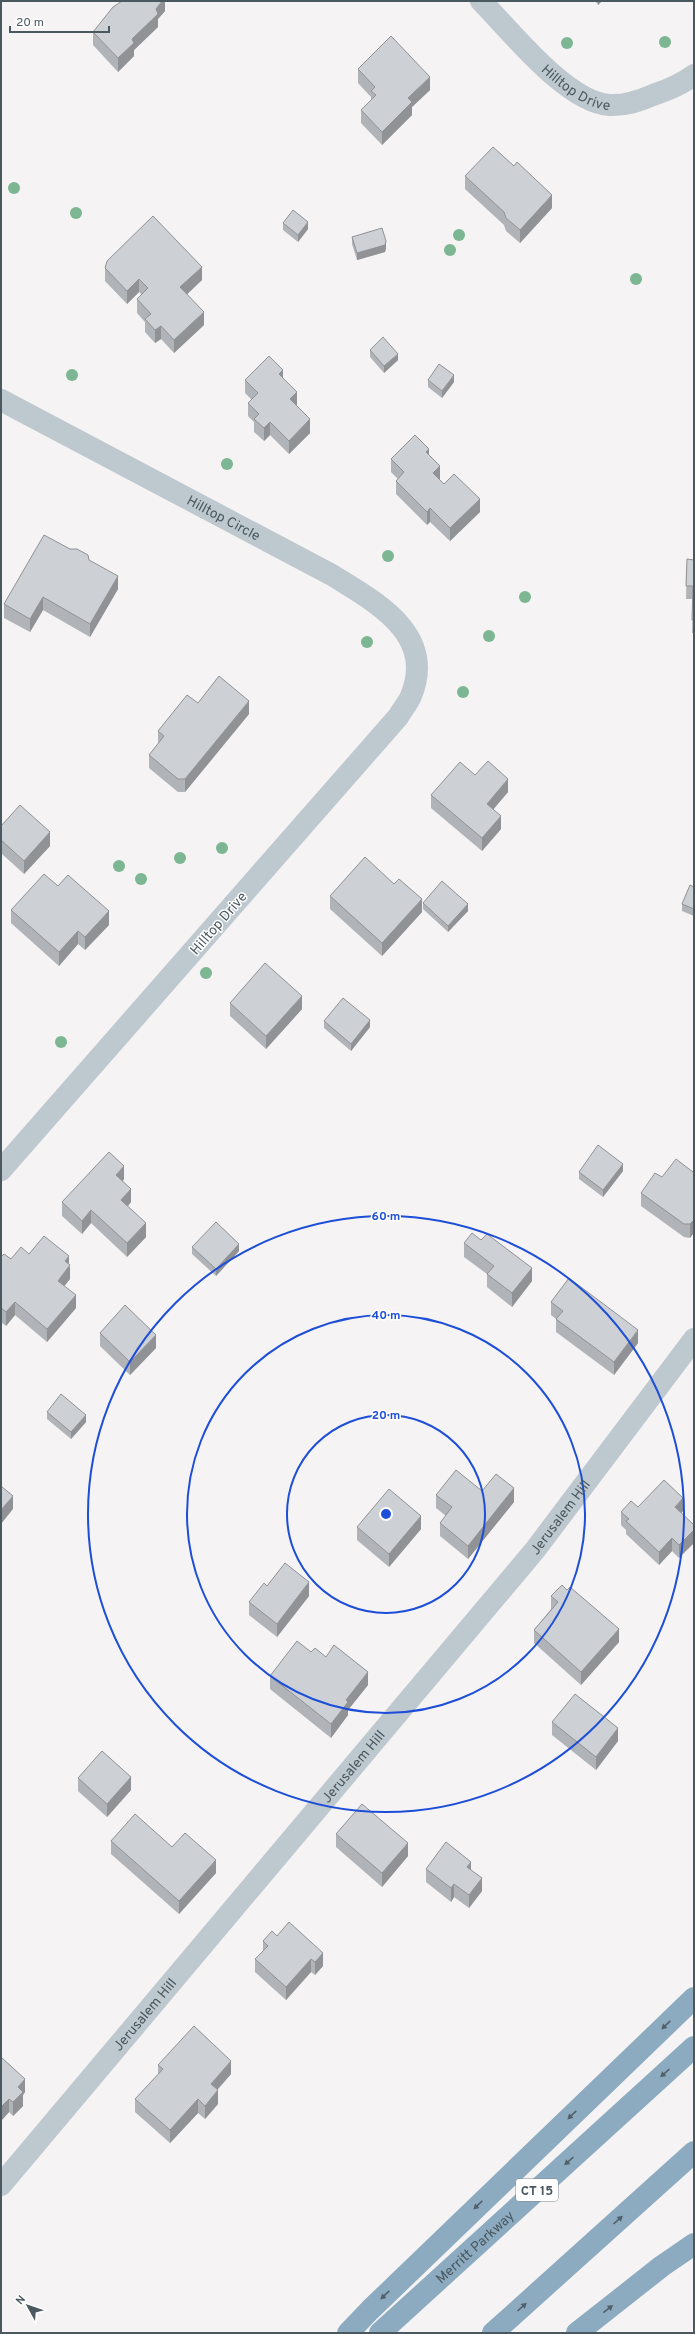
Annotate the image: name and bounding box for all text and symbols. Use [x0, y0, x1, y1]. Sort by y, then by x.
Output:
scale bar [10, 8, 109, 34]
text: 20 m [16, 15, 44, 31]
street label: Hilltop Drive [537, 62, 611, 115]
street label: Hilltop Circle [183, 493, 263, 546]
street label: Hilltop Drive [187, 889, 251, 959]
text: 60 m [372, 1209, 400, 1225]
text: 40 m [371, 1308, 401, 1324]
text: 20 m [372, 1408, 400, 1424]
street label: Jerusalem Hill [527, 1477, 595, 1559]
centre of rings [379, 1507, 393, 1521]
street label: Jerusalem Hill [319, 1728, 390, 1807]
street label: Jerusalem Hill [110, 1976, 181, 2055]
one-way arrow [661, 2020, 671, 2030]
one-way arrow [660, 2068, 670, 2078]
one-way arrow [567, 2110, 577, 2120]
one-way arrow [564, 2156, 574, 2165]
road number: CT 15 [516, 2179, 558, 2201]
one-way arrow [473, 2200, 483, 2210]
street label: Merritt Parkway [433, 2208, 518, 2288]
one-way arrow [613, 2215, 623, 2225]
north arrow [8, 2286, 48, 2326]
one-way arrow [380, 2290, 390, 2300]
text: N [13, 2293, 29, 2308]
one-way arrow [517, 2303, 526, 2312]
one-way arrow [602, 2304, 613, 2313]

